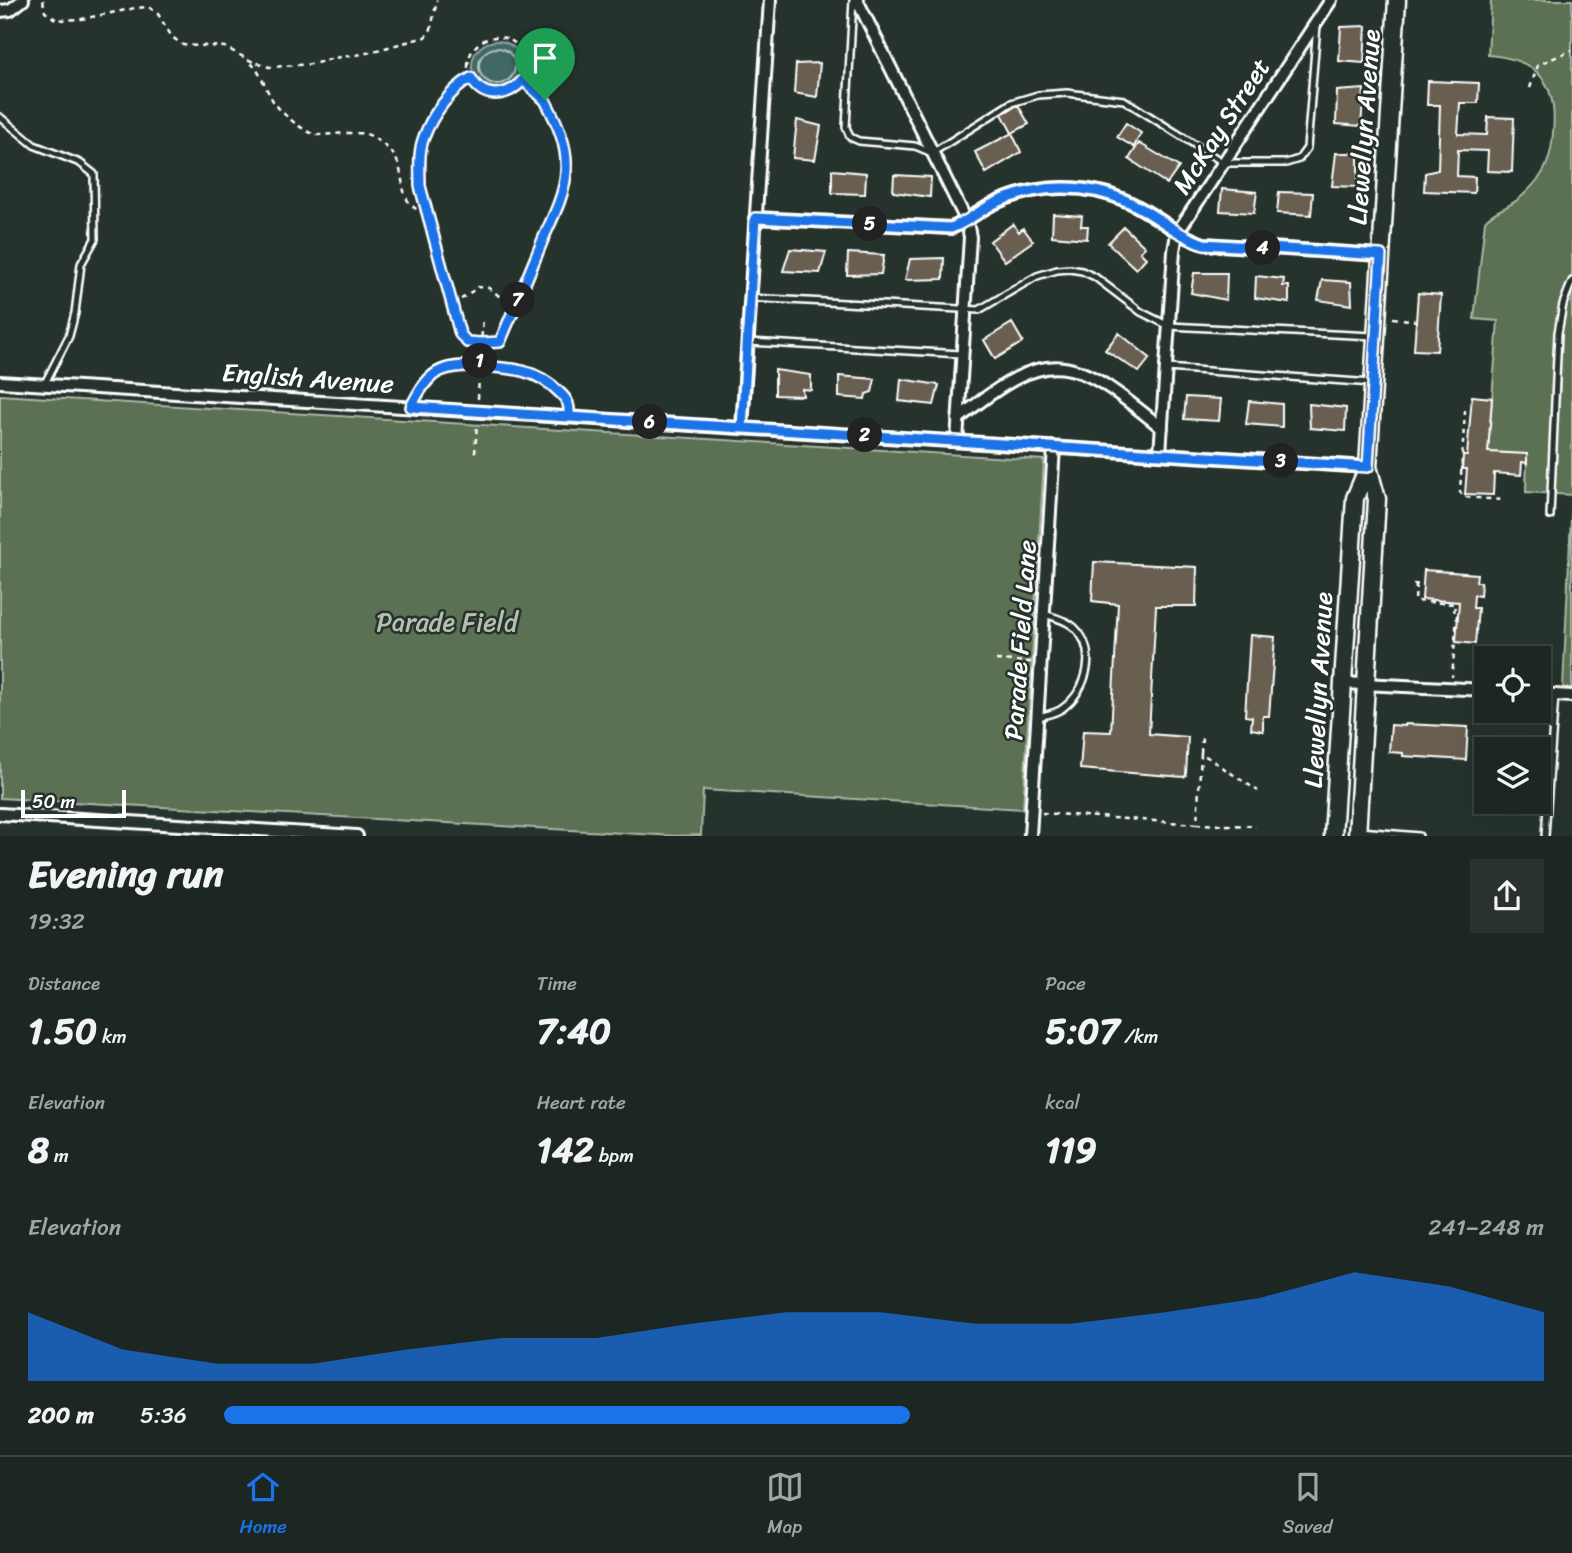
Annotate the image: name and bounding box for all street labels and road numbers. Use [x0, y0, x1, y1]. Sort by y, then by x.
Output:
street label: Llewellyn Avenue [1334, 27, 1394, 227]
street label: McKay Street [1159, 48, 1283, 204]
street label: English Avenue [220, 349, 396, 407]
street label: Parade Field Lane [990, 538, 1050, 742]
street label: Llewellyn Avenue [1290, 590, 1346, 789]

